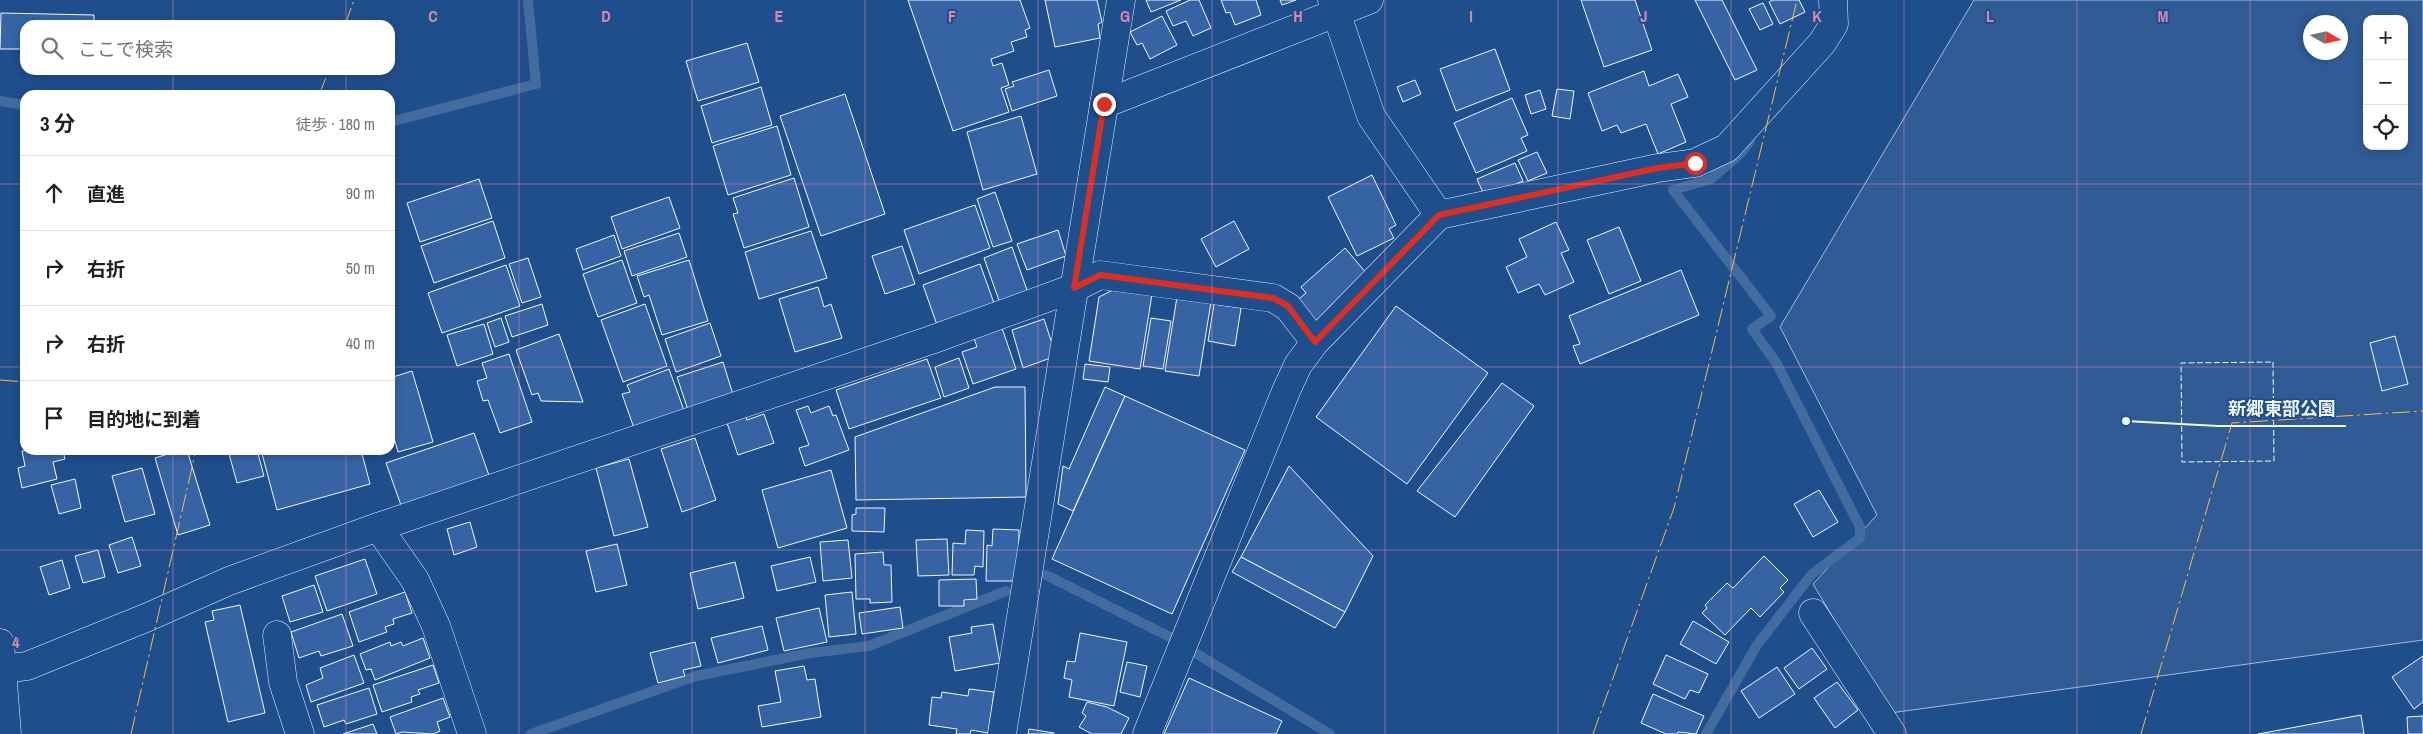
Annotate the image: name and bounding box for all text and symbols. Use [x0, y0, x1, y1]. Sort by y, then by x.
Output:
text: C [428, 5, 438, 27]
text: D [601, 5, 611, 27]
text: E [775, 5, 784, 27]
text: F [948, 5, 956, 27]
text: G [1120, 5, 1130, 27]
text: H [1293, 5, 1303, 27]
text: I [1469, 5, 1473, 27]
text: J [1640, 5, 1648, 27]
text: K [1812, 5, 1822, 27]
text: L [1986, 5, 1994, 27]
text: M [2158, 5, 2169, 27]
north arrow [2303, 15, 2348, 60]
map controls [2363, 15, 2408, 150]
button: + [2363, 15, 2408, 60]
search box [20, 20, 395, 75]
icon: search [38, 34, 66, 62]
text: ここで検索 [78, 36, 173, 62]
button: − [2363, 60, 2408, 105]
route end [1093, 93, 1116, 116]
button: locate [2363, 105, 2408, 150]
text: 3 分 [40, 109, 75, 138]
text: 徒歩 · 180 m [296, 113, 375, 135]
route start [1684, 152, 1707, 175]
icon: ahead [40, 179, 68, 207]
text: 直進 [87, 181, 125, 207]
text: 90 m [346, 182, 375, 204]
icon: right [40, 254, 68, 282]
text: 右折 [87, 256, 125, 282]
text: 50 m [346, 257, 375, 279]
icon: right [40, 329, 68, 357]
text: 右折 [87, 331, 125, 357]
text: 40 m [346, 332, 375, 354]
callout: 新郷東部公園 [2218, 393, 2346, 426]
text: 新郷東部公園 [2228, 396, 2336, 421]
icon: arrive [40, 404, 68, 432]
text: 目的地に到着 [87, 406, 201, 432]
text: 4 [12, 631, 20, 653]

